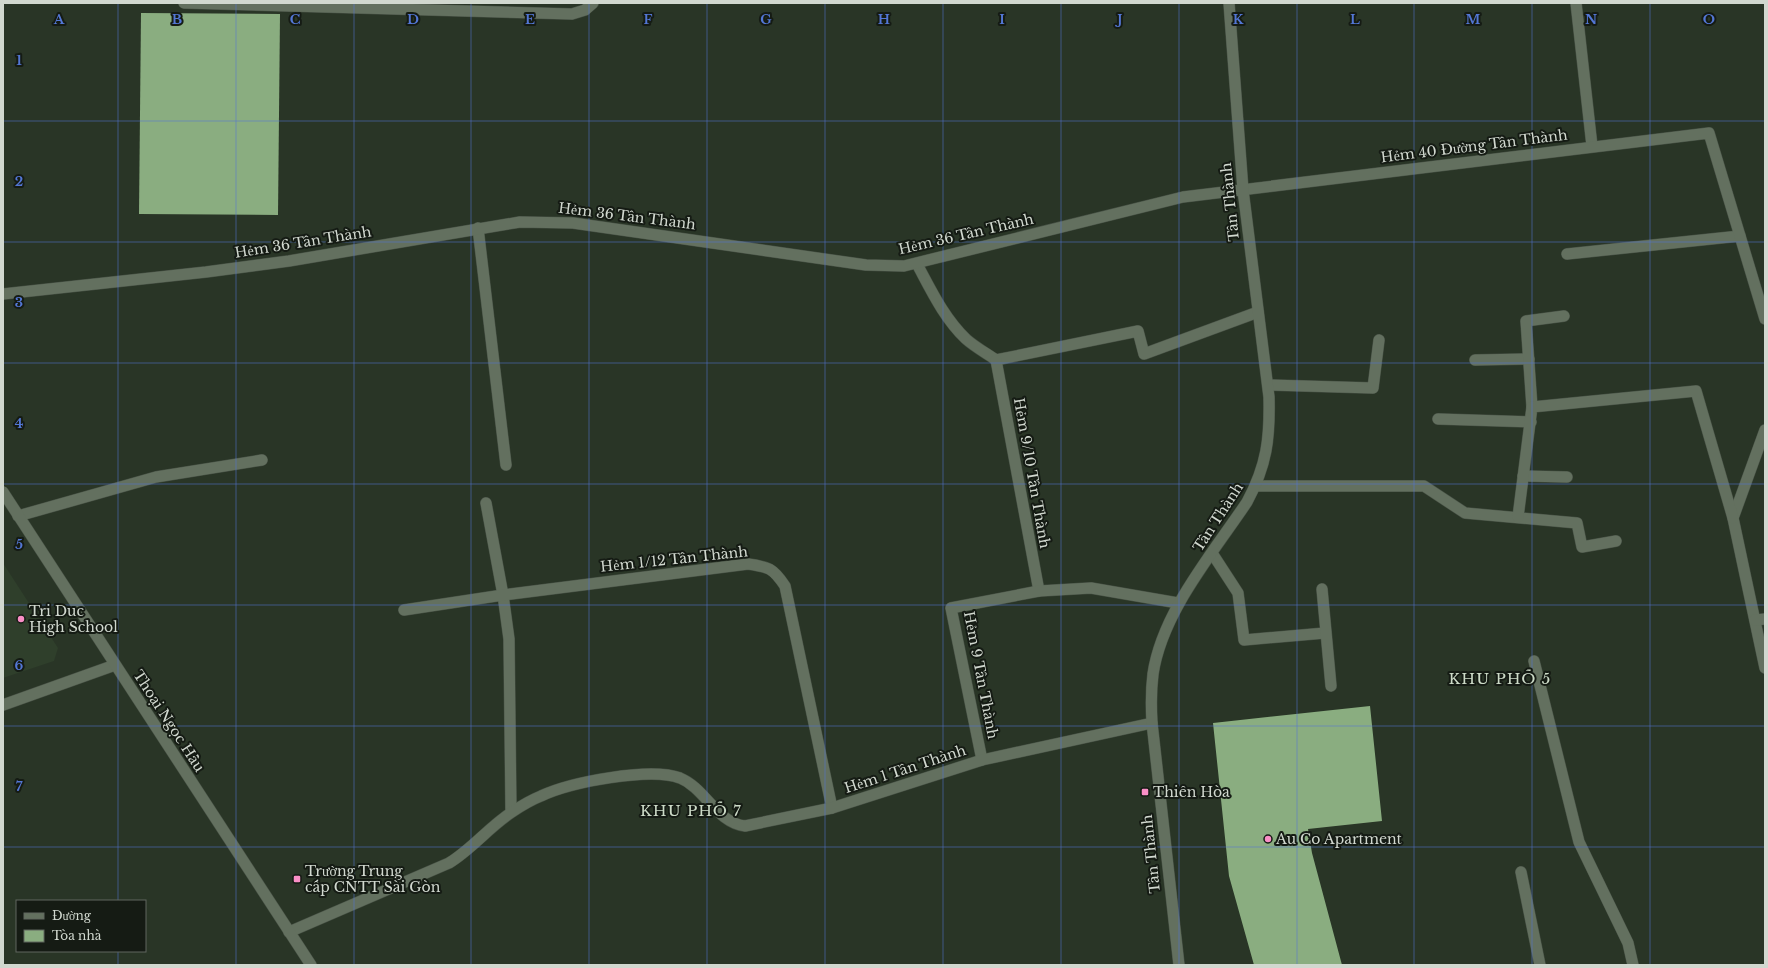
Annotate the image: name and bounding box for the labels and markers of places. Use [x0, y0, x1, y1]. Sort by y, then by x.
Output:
place label: Tri Duc High School [29, 602, 118, 636]
marker: Tri Duc High School [16, 614, 26, 624]
place label: Thiên Hòa [1153, 783, 1230, 801]
marker: Thiên Hòa [1140, 787, 1150, 797]
place label: Au Co Apartment [1275, 830, 1403, 848]
marker: Au Co Apartment [1263, 834, 1273, 844]
place label: Trường Trung cấp CNTT Sài Gòn [305, 862, 441, 896]
marker: Trường Trung cấp CNTT Sài Gòn [292, 874, 302, 884]

